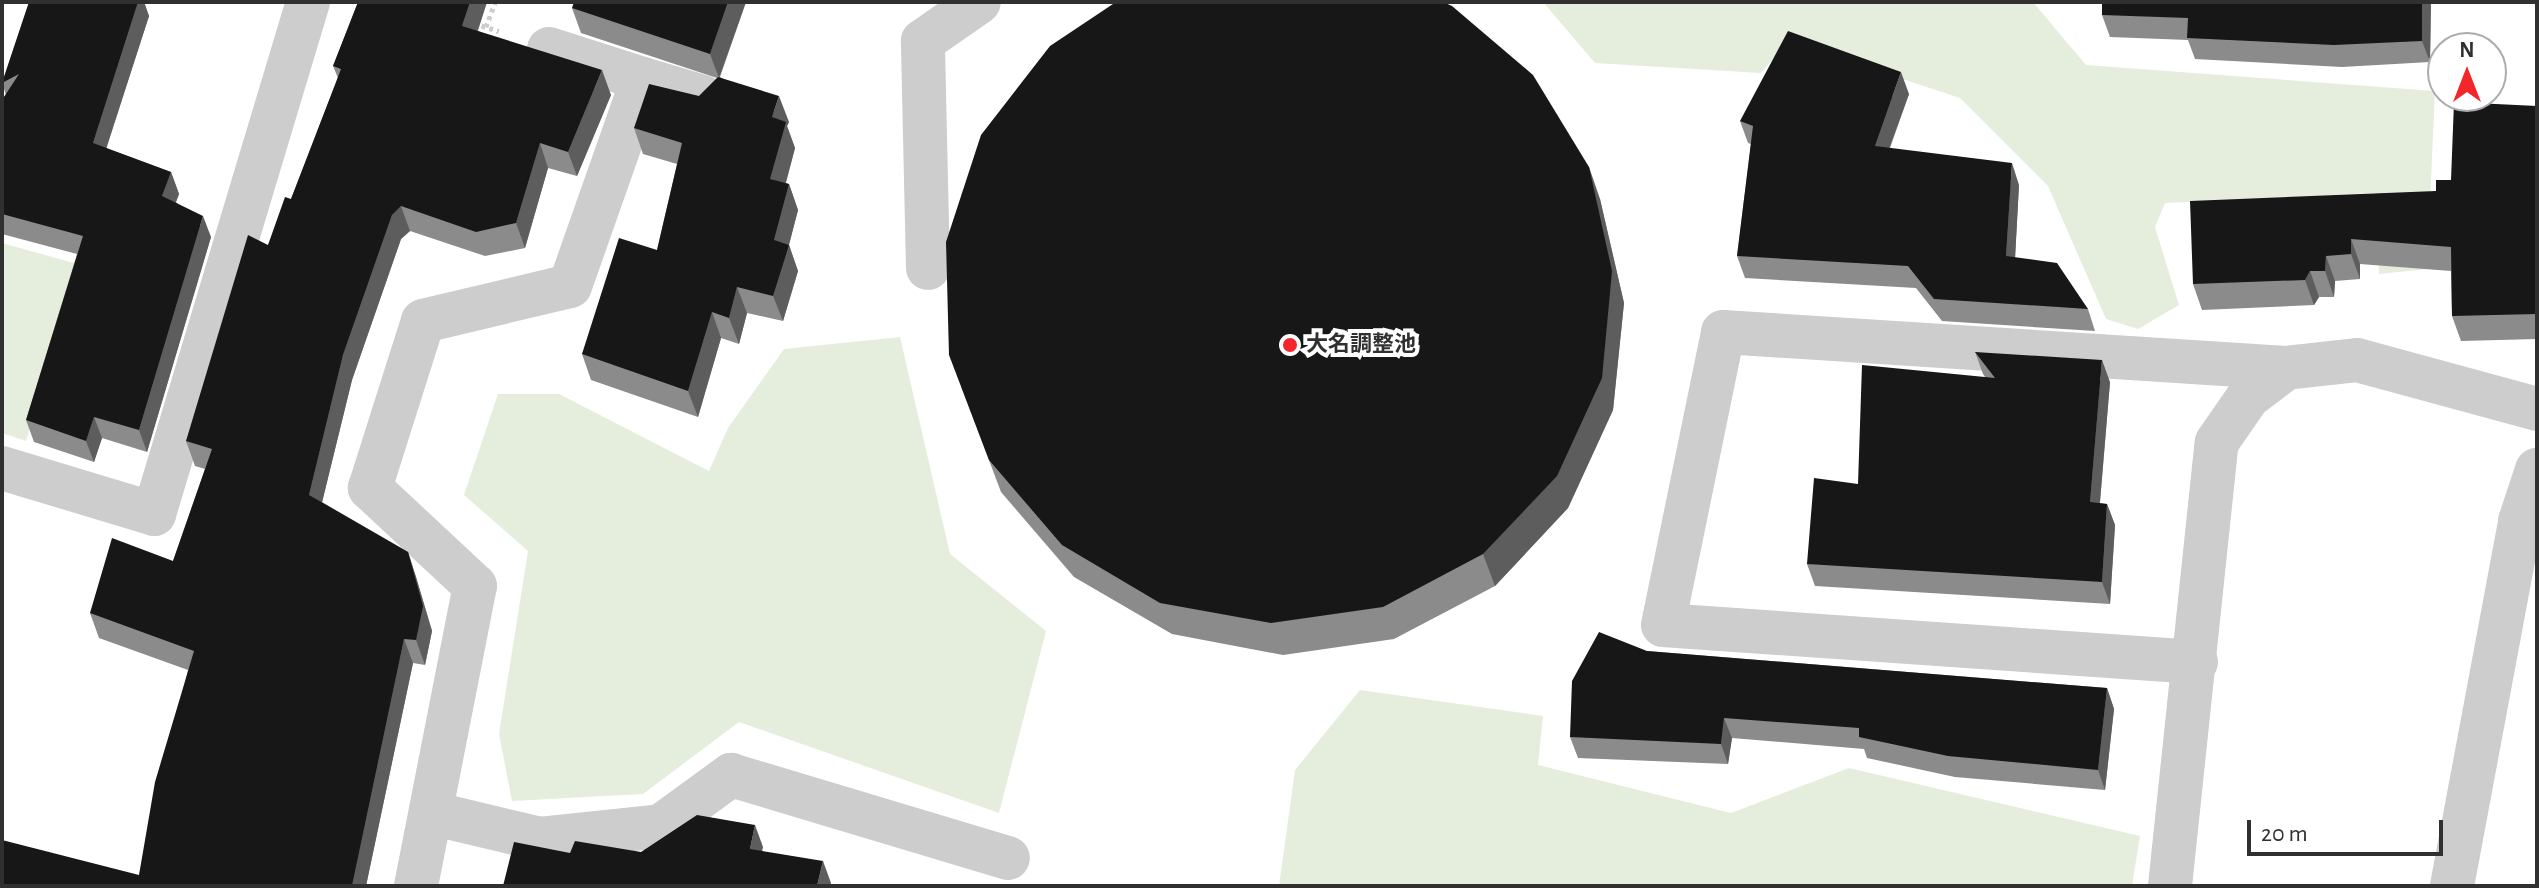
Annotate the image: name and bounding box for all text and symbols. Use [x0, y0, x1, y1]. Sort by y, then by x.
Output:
north arrow [2427, 32, 2507, 112]
text: N [2459, 39, 2475, 61]
place label: 大名調整池 [1306, 332, 1416, 358]
marker: 大名調整池 [1281, 336, 1299, 354]
scale bar [2251, 804, 2447, 854]
text: 20 m [2261, 822, 2308, 846]

